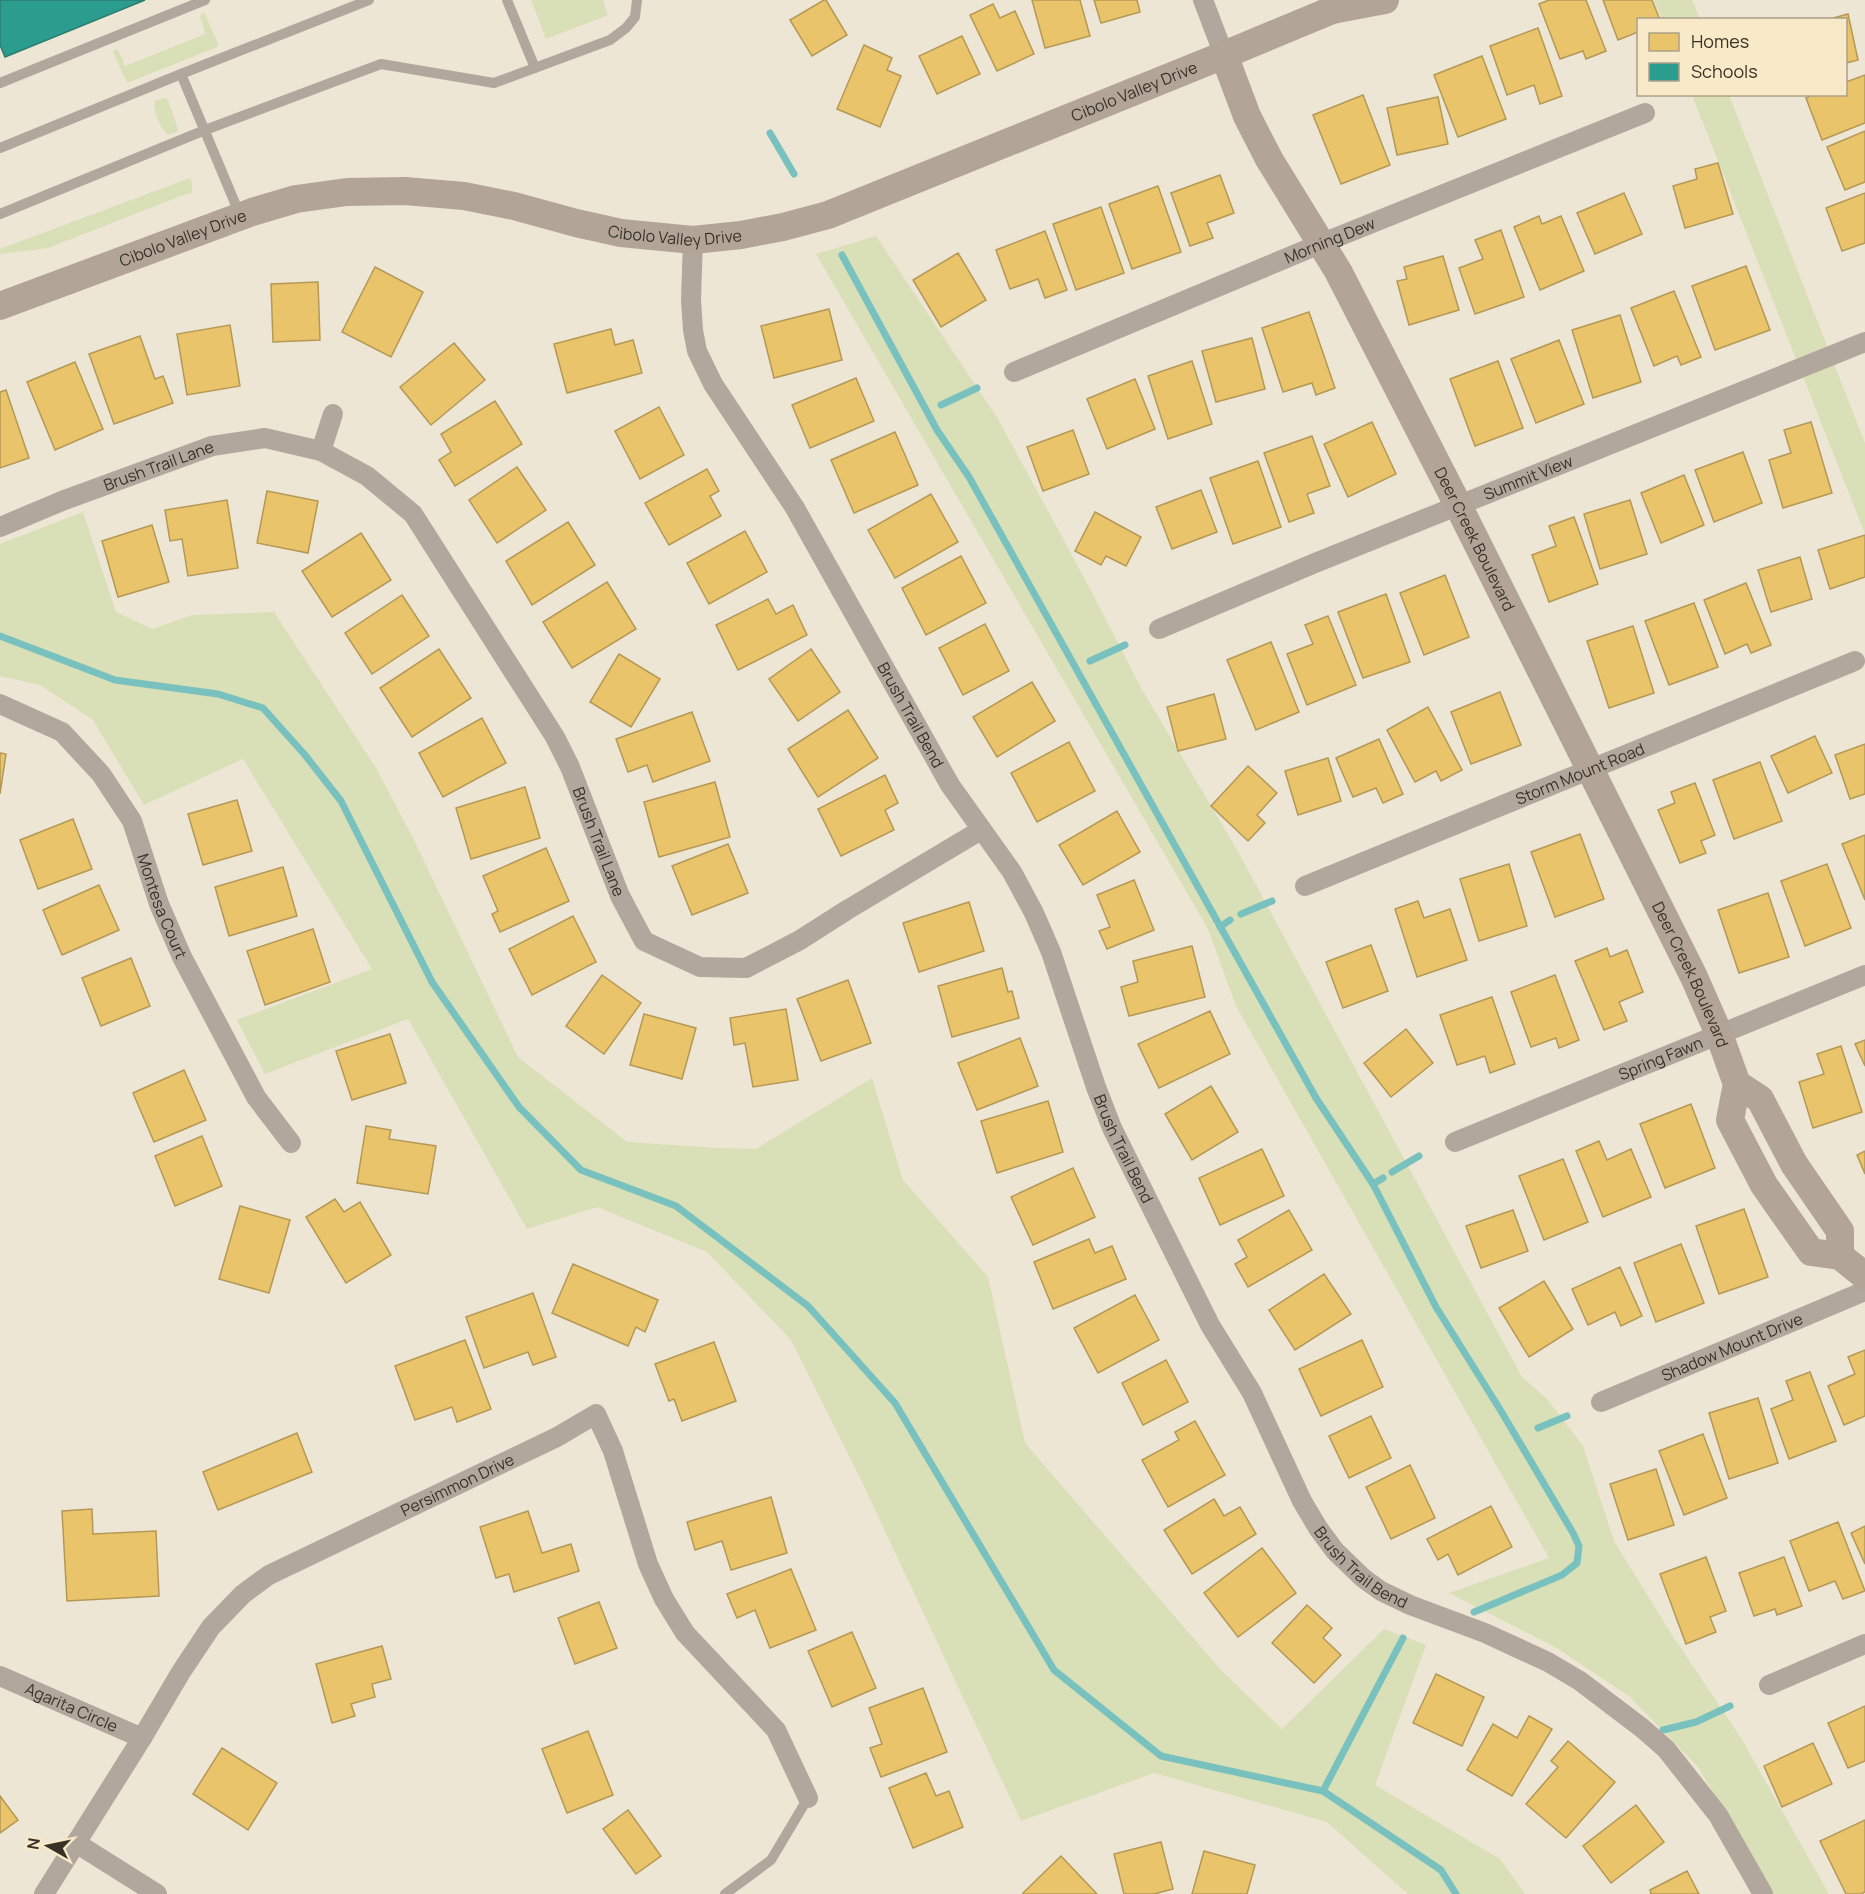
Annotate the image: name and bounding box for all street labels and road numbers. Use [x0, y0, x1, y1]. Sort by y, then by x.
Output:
street label: Cibolo Valley Drive [1068, 56, 1200, 127]
street label: Cibolo Valley Drive [116, 204, 249, 272]
street label: Morning Dew [1281, 212, 1378, 269]
street label: Cibolo Valley Drive [606, 219, 743, 251]
street label: Brush Trail Lane [100, 435, 217, 496]
street label: Summit View [1480, 450, 1576, 505]
street label: Deer Creek Boulevard [1429, 463, 1520, 615]
street label: Brush Trail Bend [872, 658, 949, 772]
street label: Storm Mount Road [1512, 737, 1648, 810]
street label: Brush Trail Lane [568, 784, 630, 900]
street label: Montesa Court [132, 851, 192, 962]
street label: Deer Creek Boulevard [1647, 898, 1734, 1050]
street label: Spring Fawn [1615, 1031, 1706, 1085]
street label: Brush Trail Bend [1089, 1091, 1159, 1207]
street label: Shadow Mount Drive [1658, 1307, 1806, 1386]
street label: Persimmon Drive [397, 1448, 518, 1521]
street label: Brush Trail Bend [1309, 1522, 1411, 1613]
street label: Agarita Circle [22, 1677, 121, 1737]

